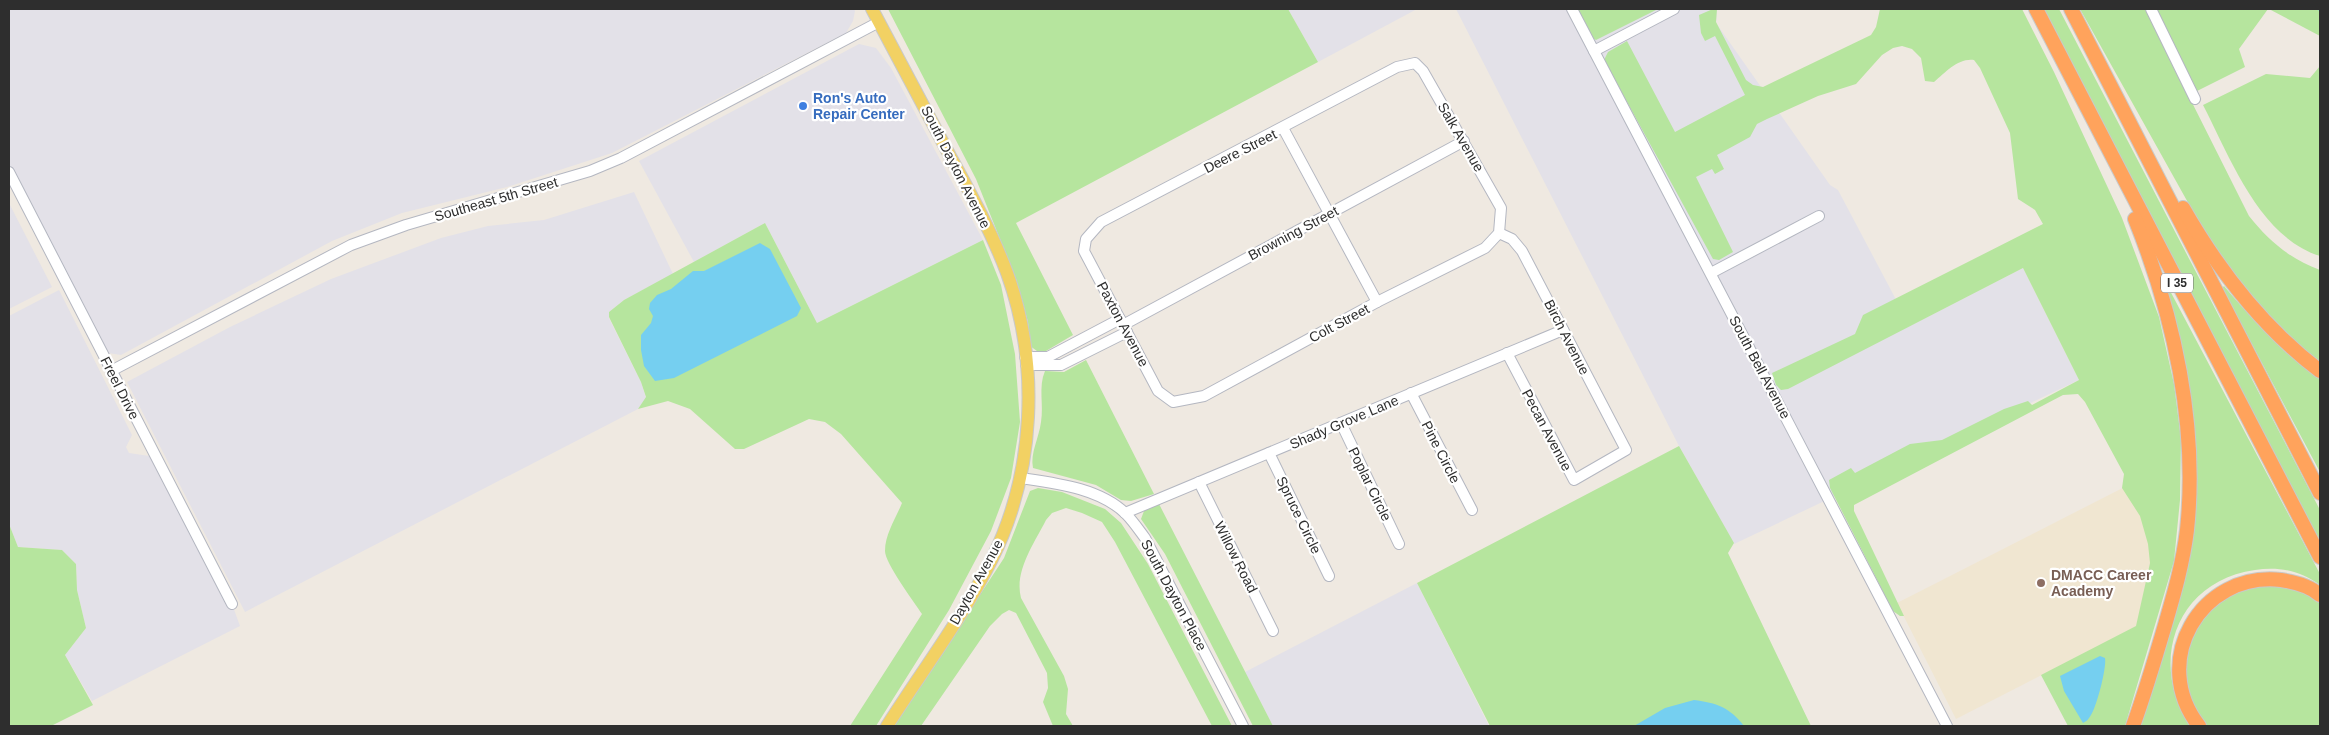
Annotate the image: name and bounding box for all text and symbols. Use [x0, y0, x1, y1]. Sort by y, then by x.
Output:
place label: Ron's Auto Repair Center [813, 90, 905, 122]
street label: Salk Avenue [1435, 99, 1487, 175]
marker: Ron's Auto Repair Center [797, 100, 809, 112]
street label: South Dayton Avenue [918, 103, 994, 231]
street label: Deere Street [1201, 126, 1279, 176]
street label: Southeast 5th Street [432, 174, 560, 224]
street label: Browning Street [1245, 203, 1341, 263]
road number: I 35 [2161, 274, 2193, 292]
street label: Paxton Avenue [1094, 279, 1152, 369]
street label: Birch Avenue [1541, 297, 1593, 377]
street label: Colt Street [1306, 300, 1372, 346]
street label: South Bell Avenue [1726, 313, 1794, 421]
street label: Freel Drive [97, 354, 143, 422]
street label: Pecan Avenue [1519, 386, 1575, 474]
street label: Shady Grove Lane [1287, 392, 1401, 452]
street label: Pine Circle [1419, 418, 1464, 486]
street label: Poplar Circle [1345, 444, 1395, 524]
street label: Spruce Circle [1273, 474, 1325, 556]
street label: Willow Road [1211, 519, 1261, 595]
street label: Dayton Avenue [946, 537, 1006, 627]
street label: South Dayton Place [1138, 537, 1210, 654]
place label: DMACC Career Academy [2051, 567, 2152, 599]
marker: DMACC Career Academy [2035, 577, 2047, 589]

